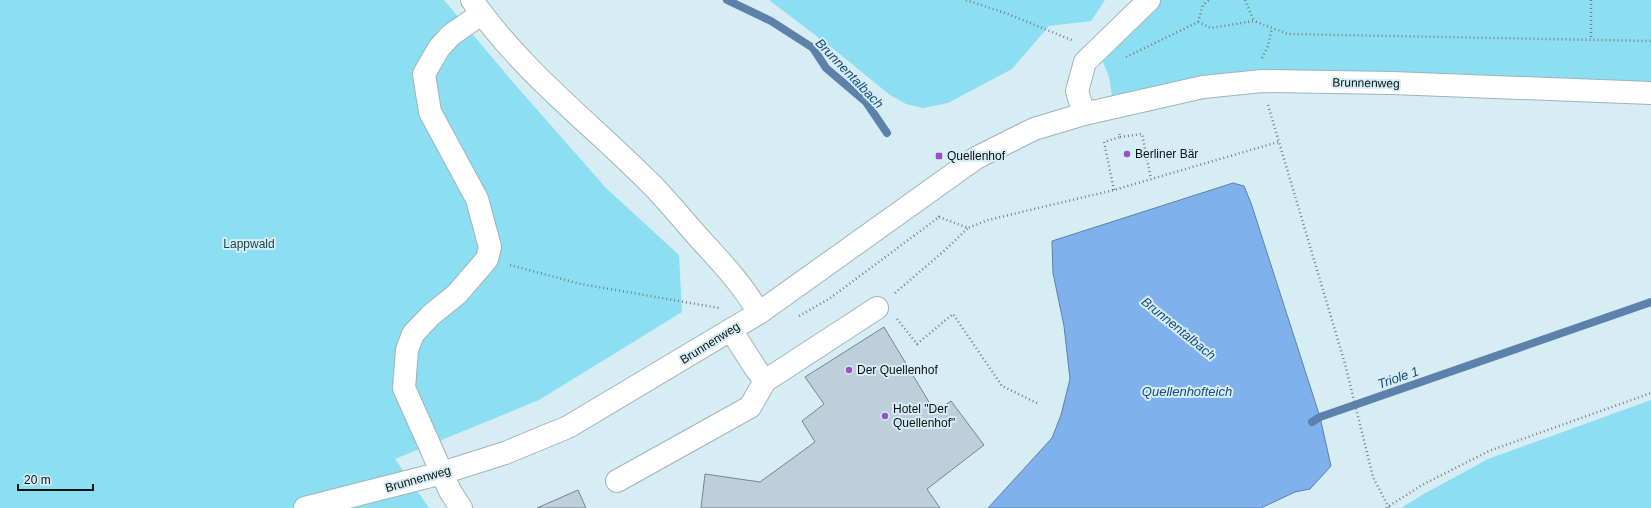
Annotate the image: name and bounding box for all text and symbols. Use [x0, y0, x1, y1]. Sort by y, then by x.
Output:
water label: Brunnentalbach [813, 35, 887, 111]
street label: Brunnenweg [1332, 75, 1400, 91]
place label: Berliner Bär [1135, 147, 1198, 161]
place label: Quellenhof [947, 149, 1006, 163]
marker: Berliner Bär [1122, 149, 1132, 159]
marker: Quellenhof [934, 151, 944, 161]
park label: Lappwald [223, 237, 275, 251]
water label: Brunnentalbach [1139, 294, 1219, 363]
street label: Brunnenweg [678, 319, 742, 367]
place label: Der Quellenhof [857, 363, 938, 377]
water label: Triole 1 [1376, 363, 1421, 391]
marker: Der Quellenhof [844, 365, 854, 375]
water label: Quellenhofteich [1142, 384, 1232, 399]
place label: Hotel "Der Quellenhof" [893, 402, 955, 430]
marker: Hotel "Der Quellenhof" [880, 411, 890, 421]
street label: Brunnenweg [384, 463, 452, 495]
scale bar [18, 466, 93, 492]
text: 20 m [24, 473, 51, 487]

